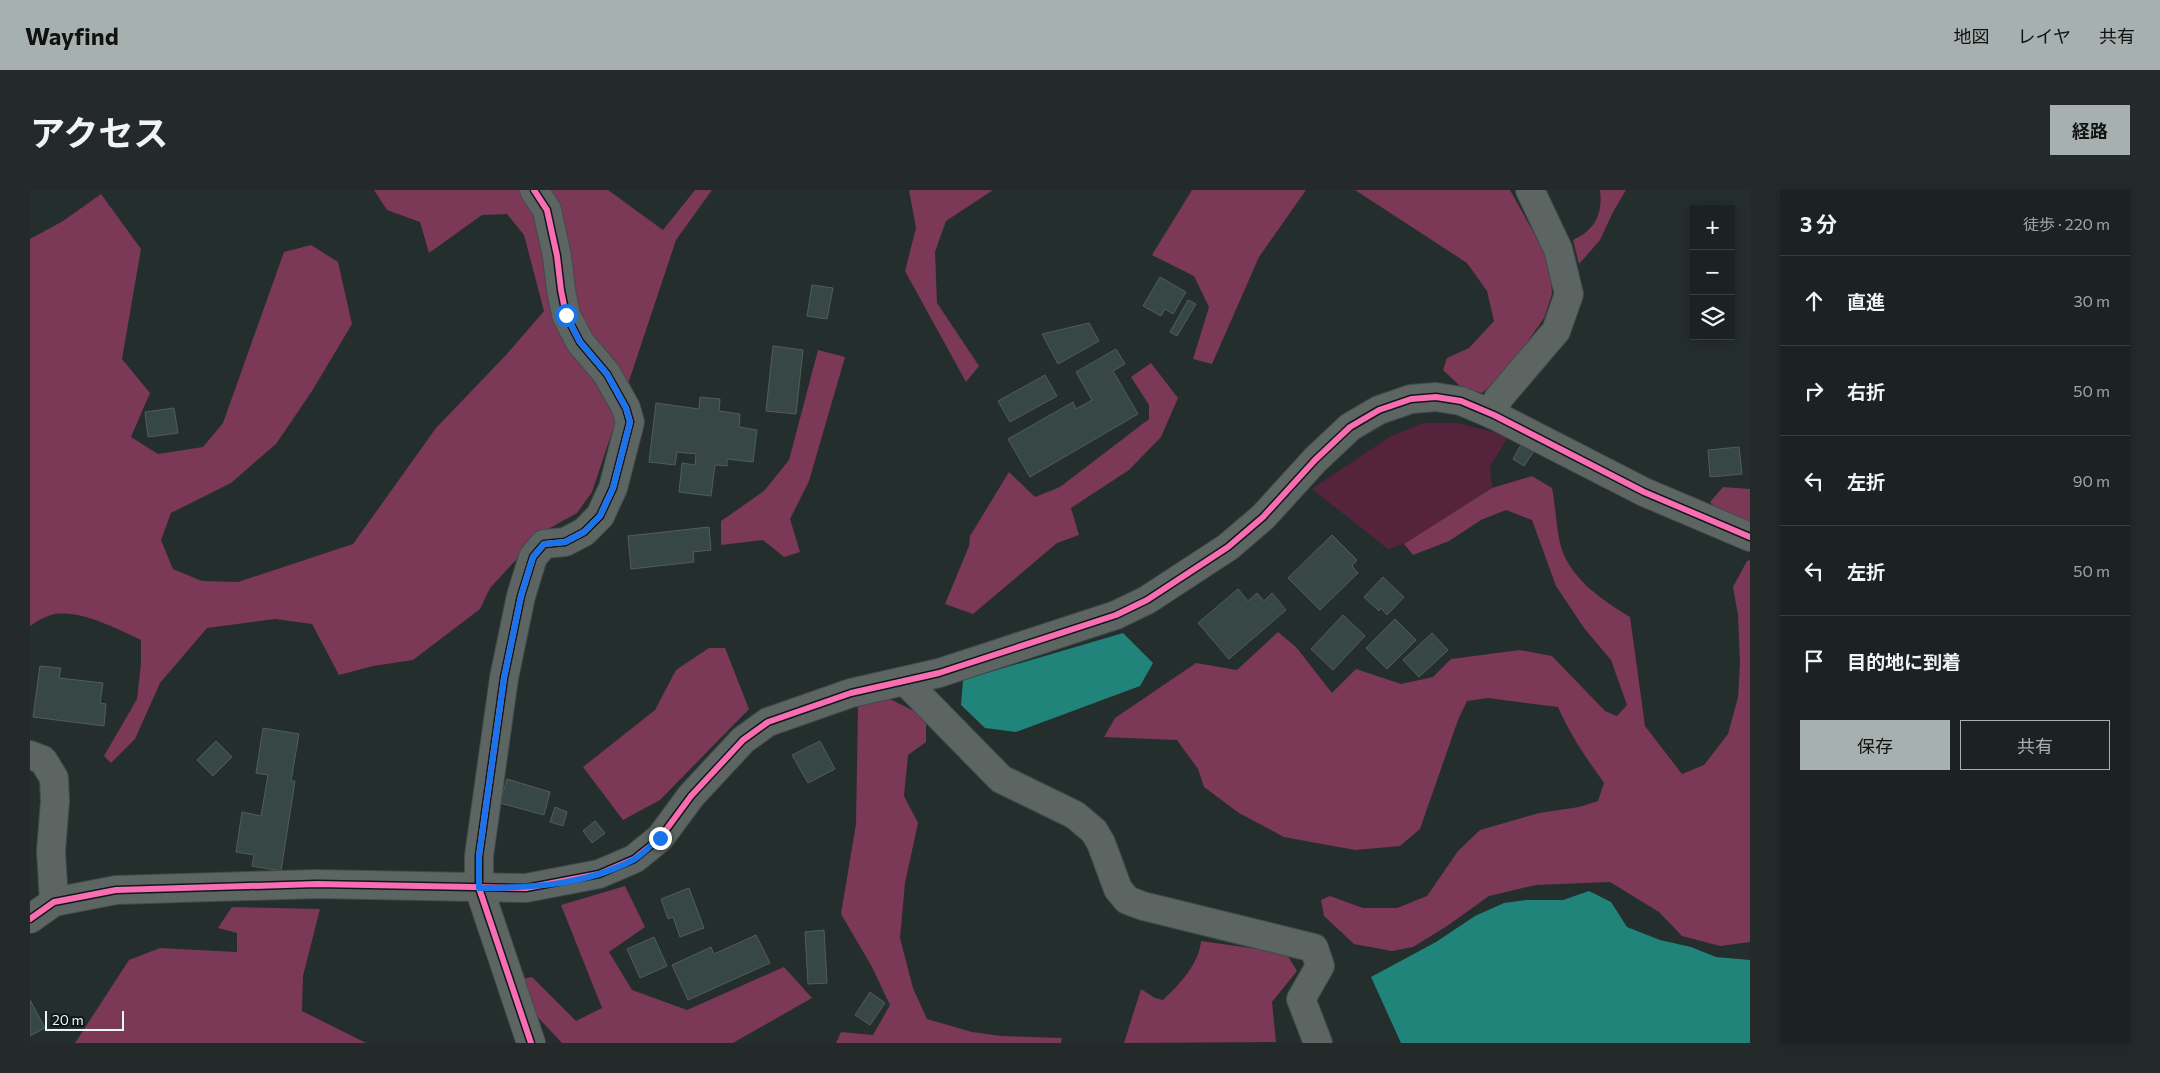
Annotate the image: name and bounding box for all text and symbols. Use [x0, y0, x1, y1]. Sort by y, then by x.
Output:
text: Wayfind [25, 21, 119, 50]
text: 地図 [1954, 25, 1990, 47]
text: レイヤ [2018, 25, 2071, 47]
text: 共有 [2099, 25, 2135, 47]
button: 経路 [2050, 105, 2130, 155]
text: アクセス [30, 110, 168, 153]
map controls [1690, 205, 1735, 340]
button: + [1690, 205, 1735, 250]
text: 3 分 [1800, 211, 1837, 236]
text: 徒歩 · 220 m [2023, 214, 2110, 233]
button: − [1690, 250, 1735, 295]
icon: ahead [1800, 287, 1828, 315]
text: 直進 [1847, 290, 1885, 313]
text: 30 m [2073, 291, 2110, 310]
button: layers [1690, 295, 1735, 340]
route start [555, 304, 578, 327]
icon: right [1800, 377, 1828, 405]
text: 右折 [1847, 380, 1885, 403]
text: 50 m [2073, 381, 2110, 400]
icon: left [1800, 467, 1828, 495]
text: 左折 [1847, 470, 1885, 493]
text: 90 m [2073, 471, 2110, 490]
icon: left [1800, 557, 1828, 585]
text: 左折 [1847, 560, 1885, 583]
text: 50 m [2073, 561, 2110, 580]
icon: arrive [1800, 647, 1828, 675]
text: 目的地に到着 [1847, 650, 1961, 673]
button: 保存 [1800, 720, 1950, 770]
button: 共有 [1960, 720, 2110, 770]
route end [649, 827, 672, 850]
scale bar [45, 1008, 124, 1031]
text: 20 m [52, 1011, 84, 1028]

